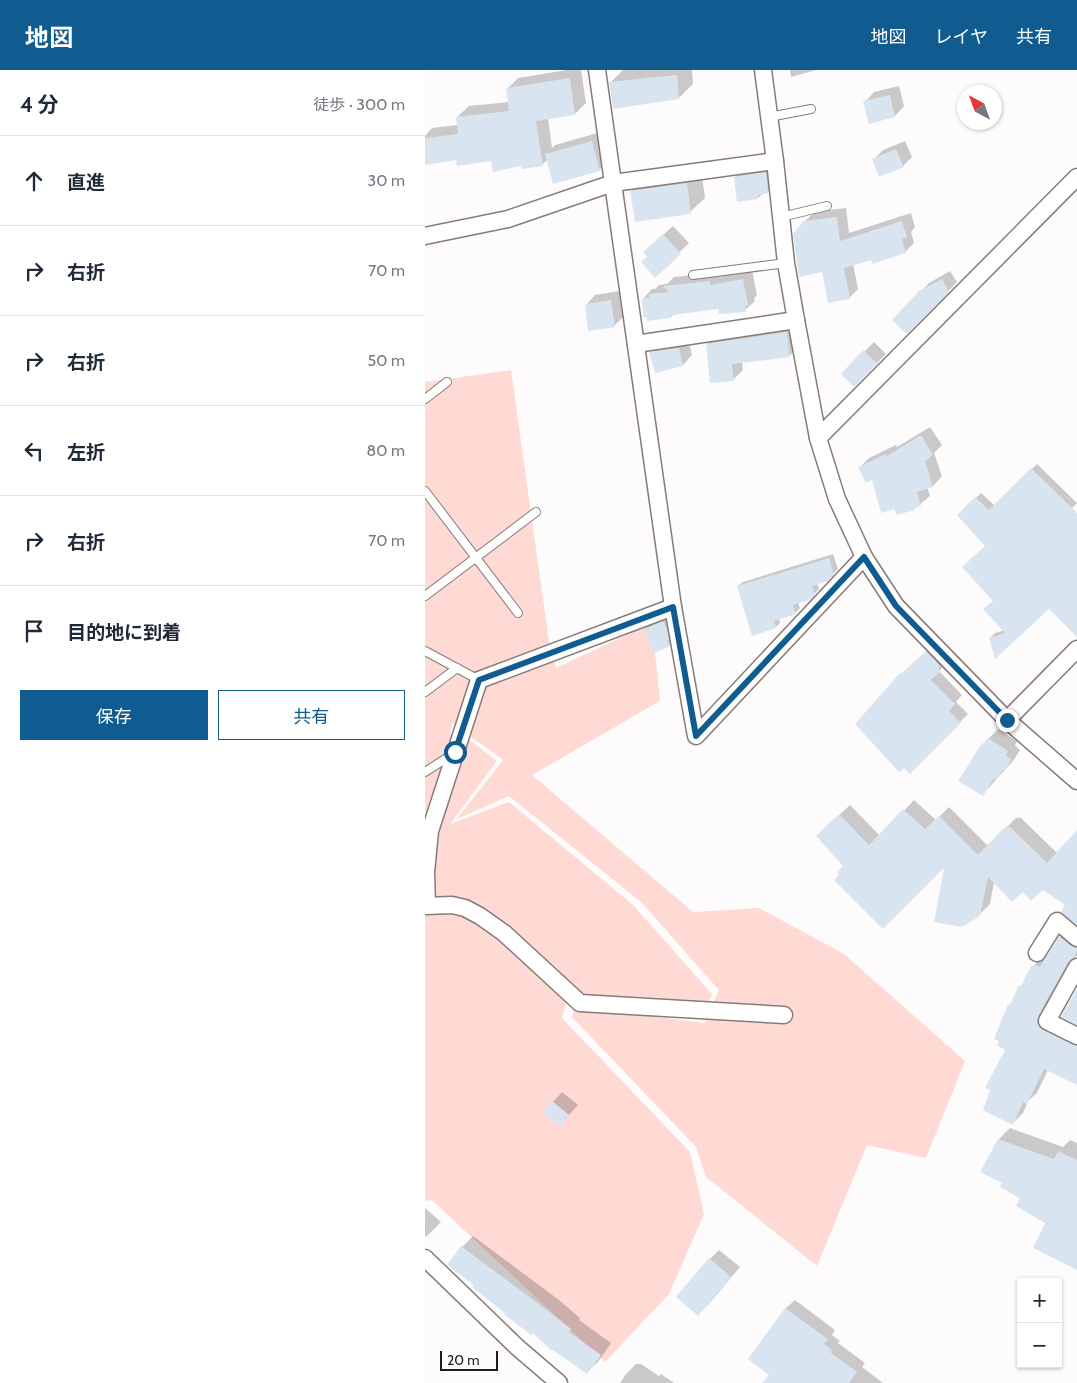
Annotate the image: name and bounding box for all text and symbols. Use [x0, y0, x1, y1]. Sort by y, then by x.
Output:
text: 地図 [25, 23, 73, 52]
text: 地図 [871, 26, 907, 48]
text: レイヤ [935, 26, 988, 48]
text: 共有 [1016, 26, 1052, 48]
north arrow [957, 85, 1002, 130]
text: 4 分 [20, 92, 59, 117]
text: 徒歩 · 300 m [313, 95, 405, 114]
icon: ahead [20, 167, 48, 195]
text: 直進 [67, 171, 105, 194]
text: 30 m [368, 171, 405, 190]
icon: right [20, 257, 48, 285]
text: 右折 [67, 261, 105, 284]
text: 70 m [368, 261, 405, 280]
icon: right [20, 347, 48, 375]
text: 右折 [67, 351, 105, 374]
text: 50 m [368, 351, 405, 370]
icon: left [20, 437, 48, 465]
text: 左折 [67, 441, 105, 464]
text: 80 m [367, 441, 405, 460]
icon: right [20, 527, 48, 555]
text: 右折 [67, 531, 105, 554]
text: 70 m [368, 531, 405, 550]
icon: arrive [20, 617, 48, 645]
text: 目的地に到着 [67, 621, 181, 644]
button: 保存 [20, 690, 208, 740]
button: 共有 [218, 690, 405, 740]
route end [996, 709, 1019, 732]
route start [444, 741, 467, 764]
map controls [1017, 1278, 1062, 1368]
button: + [1017, 1278, 1062, 1323]
button: − [1017, 1323, 1062, 1368]
scale bar [440, 1348, 497, 1371]
text: 20 m [447, 1351, 480, 1369]

